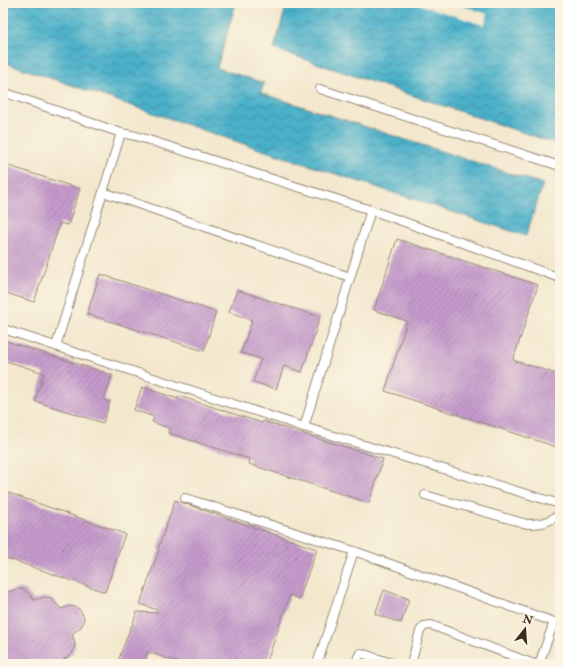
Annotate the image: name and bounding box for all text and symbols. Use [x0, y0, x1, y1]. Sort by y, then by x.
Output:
north arrow [505, 609, 545, 649]
text: N [520, 612, 535, 628]

